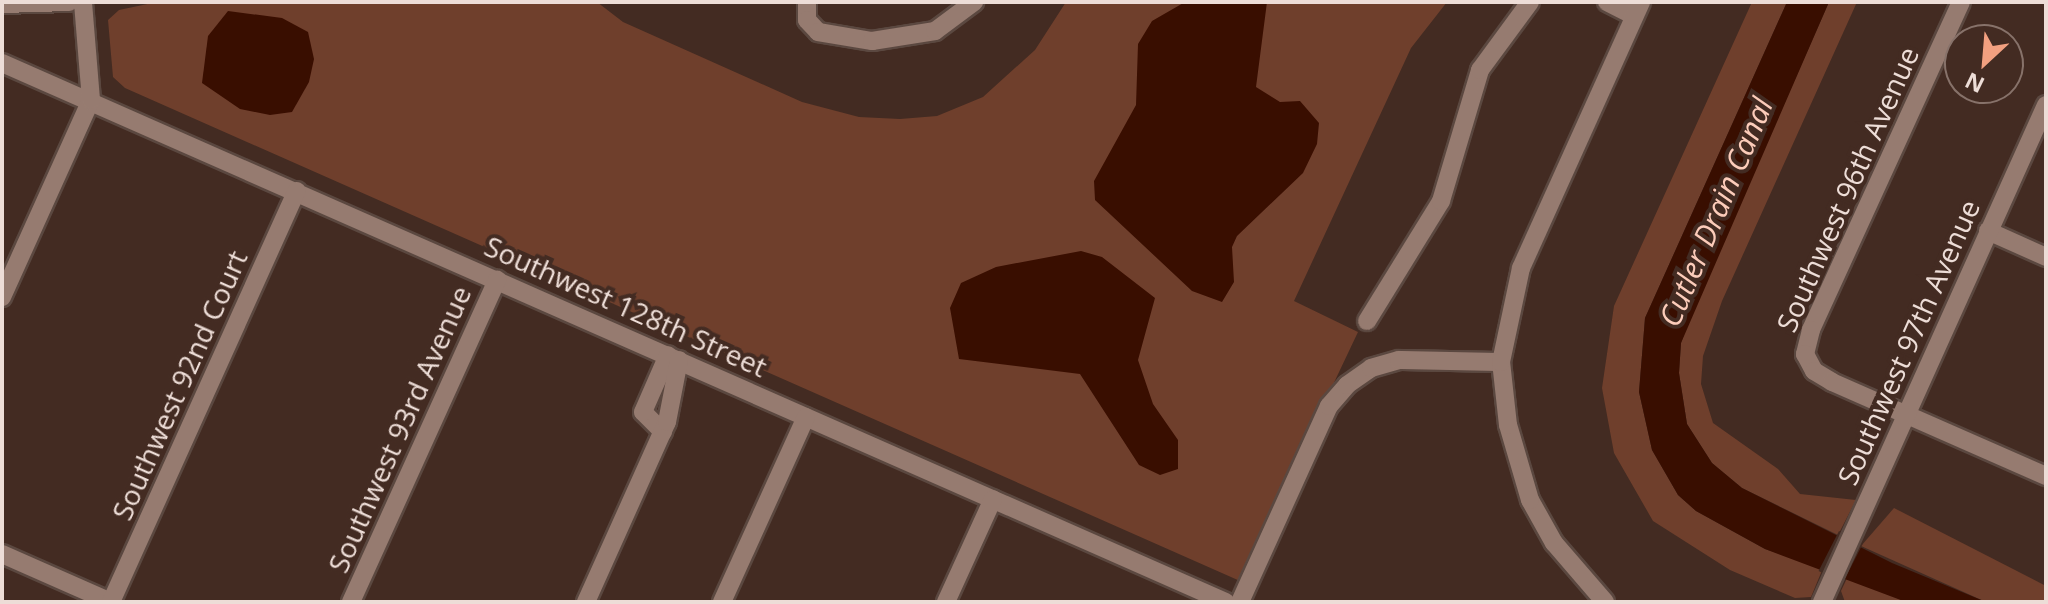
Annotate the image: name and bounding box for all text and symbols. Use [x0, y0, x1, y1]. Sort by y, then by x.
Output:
north arrow [1944, 24, 2024, 104]
street label: Southwest 96th Avenue [1769, 41, 1925, 337]
text: N [1960, 66, 1989, 101]
water label: Cutler Drain Canal [1652, 92, 1780, 332]
street label: Southwest 97th Avenue [1830, 194, 1986, 490]
street label: Southwest 128th Street [480, 229, 772, 383]
street label: Southwest 92nd Court [104, 245, 254, 525]
street label: Southwest 93rd Avenue [321, 281, 477, 577]

